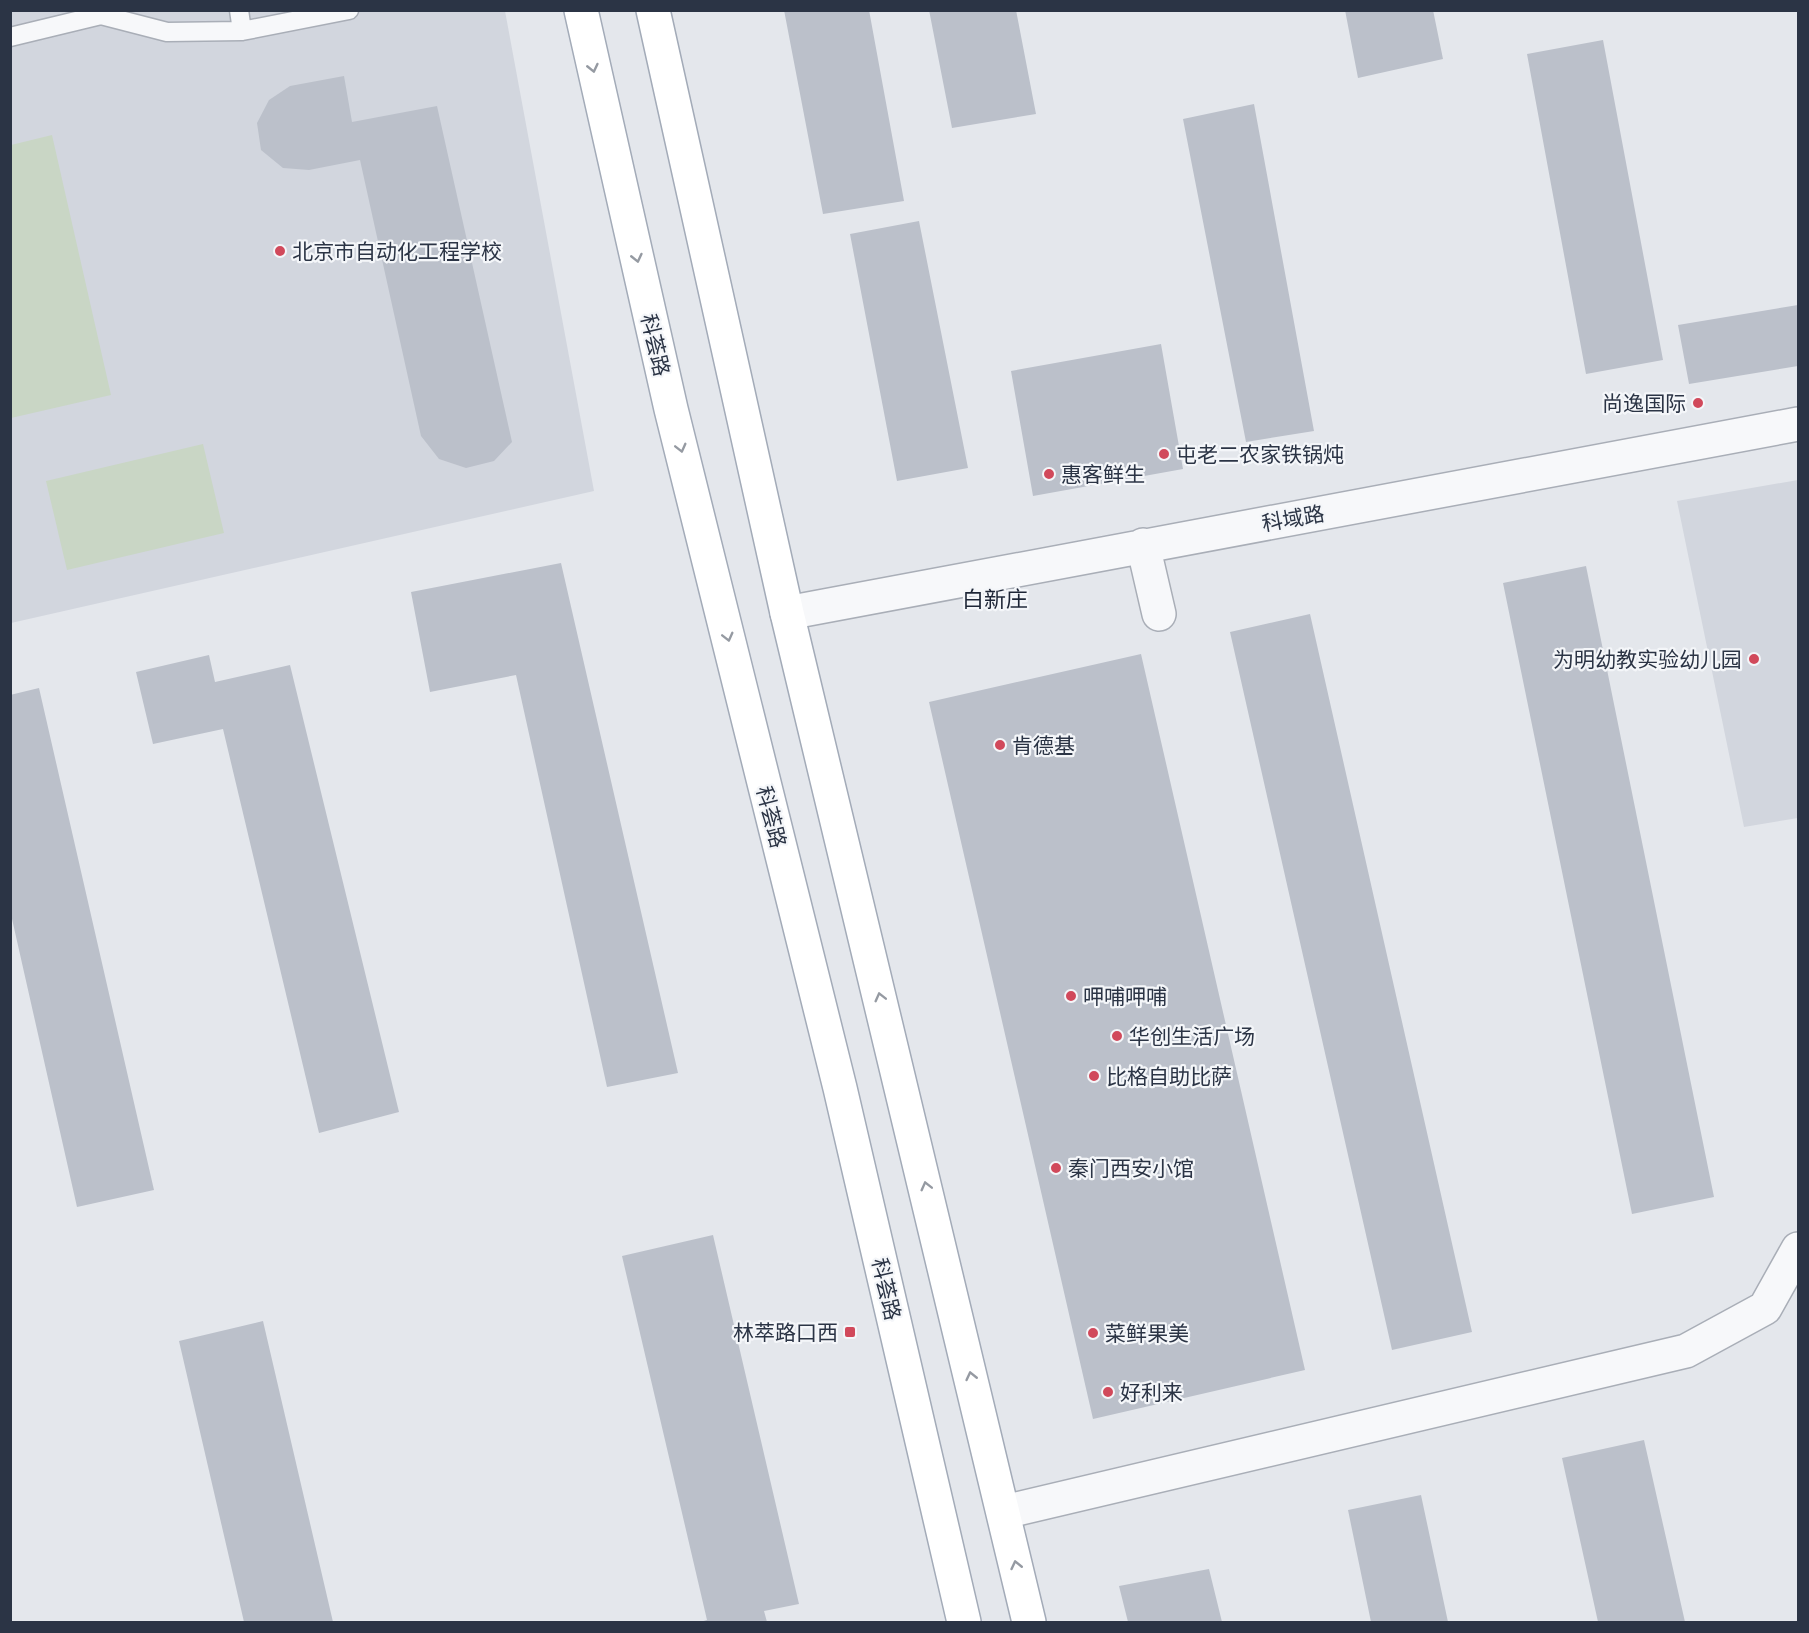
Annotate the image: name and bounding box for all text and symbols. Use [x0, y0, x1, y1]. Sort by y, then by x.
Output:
one-way arrow [586, 63, 599, 73]
place label: 北京市自动化工程学校 [292, 235, 502, 267]
marker: 北京市自动化工程学校 [273, 244, 287, 258]
one-way arrow [629, 253, 642, 263]
street label: 科荟路 [633, 311, 679, 379]
place label: 尚逸国际 [1602, 387, 1686, 419]
marker: 尚逸国际 [1691, 396, 1705, 410]
place label: 屯老二农家铁锅炖 [1176, 438, 1344, 470]
one-way arrow [673, 443, 686, 453]
marker: 屯老二农家铁锅炖 [1157, 447, 1171, 461]
place label: 惠客鲜生 [1061, 458, 1145, 490]
marker: 惠客鲜生 [1042, 467, 1056, 481]
street label: 科域路 [1259, 497, 1327, 539]
district label: 白新庄 [962, 582, 1028, 616]
one-way arrow [720, 632, 733, 642]
place label: 为明幼教实验幼儿园 [1553, 643, 1742, 675]
marker: 为明幼教实验幼儿园 [1747, 652, 1761, 666]
place label: 肯德基 [1012, 729, 1075, 761]
marker: 肯德基 [993, 738, 1007, 752]
street label: 科荟路 [749, 783, 795, 851]
place label: 呷哺呷哺 [1083, 980, 1167, 1012]
marker: 呷哺呷哺 [1064, 989, 1078, 1003]
one-way arrow [874, 992, 887, 1002]
place label: 华创生活广场 [1129, 1020, 1255, 1052]
marker: 华创生活广场 [1110, 1029, 1124, 1043]
place label: 比格自助比萨 [1106, 1060, 1232, 1092]
marker: 比格自助比萨 [1087, 1069, 1101, 1083]
place label: 秦门西安小馆 [1068, 1152, 1194, 1184]
marker: 秦门西安小馆 [1049, 1161, 1063, 1175]
one-way arrow [920, 1181, 933, 1191]
street label: 科荟路 [864, 1255, 910, 1323]
place label: 林萃路口西 [733, 1316, 838, 1348]
place label: 菜鲜果美 [1105, 1317, 1189, 1349]
marker: 林萃路口西 [843, 1325, 857, 1339]
marker: 菜鲜果美 [1086, 1326, 1100, 1340]
one-way arrow [966, 1371, 979, 1381]
place label: 好利来 [1120, 1376, 1183, 1408]
marker: 好利来 [1101, 1385, 1115, 1399]
one-way arrow [1010, 1561, 1023, 1571]

